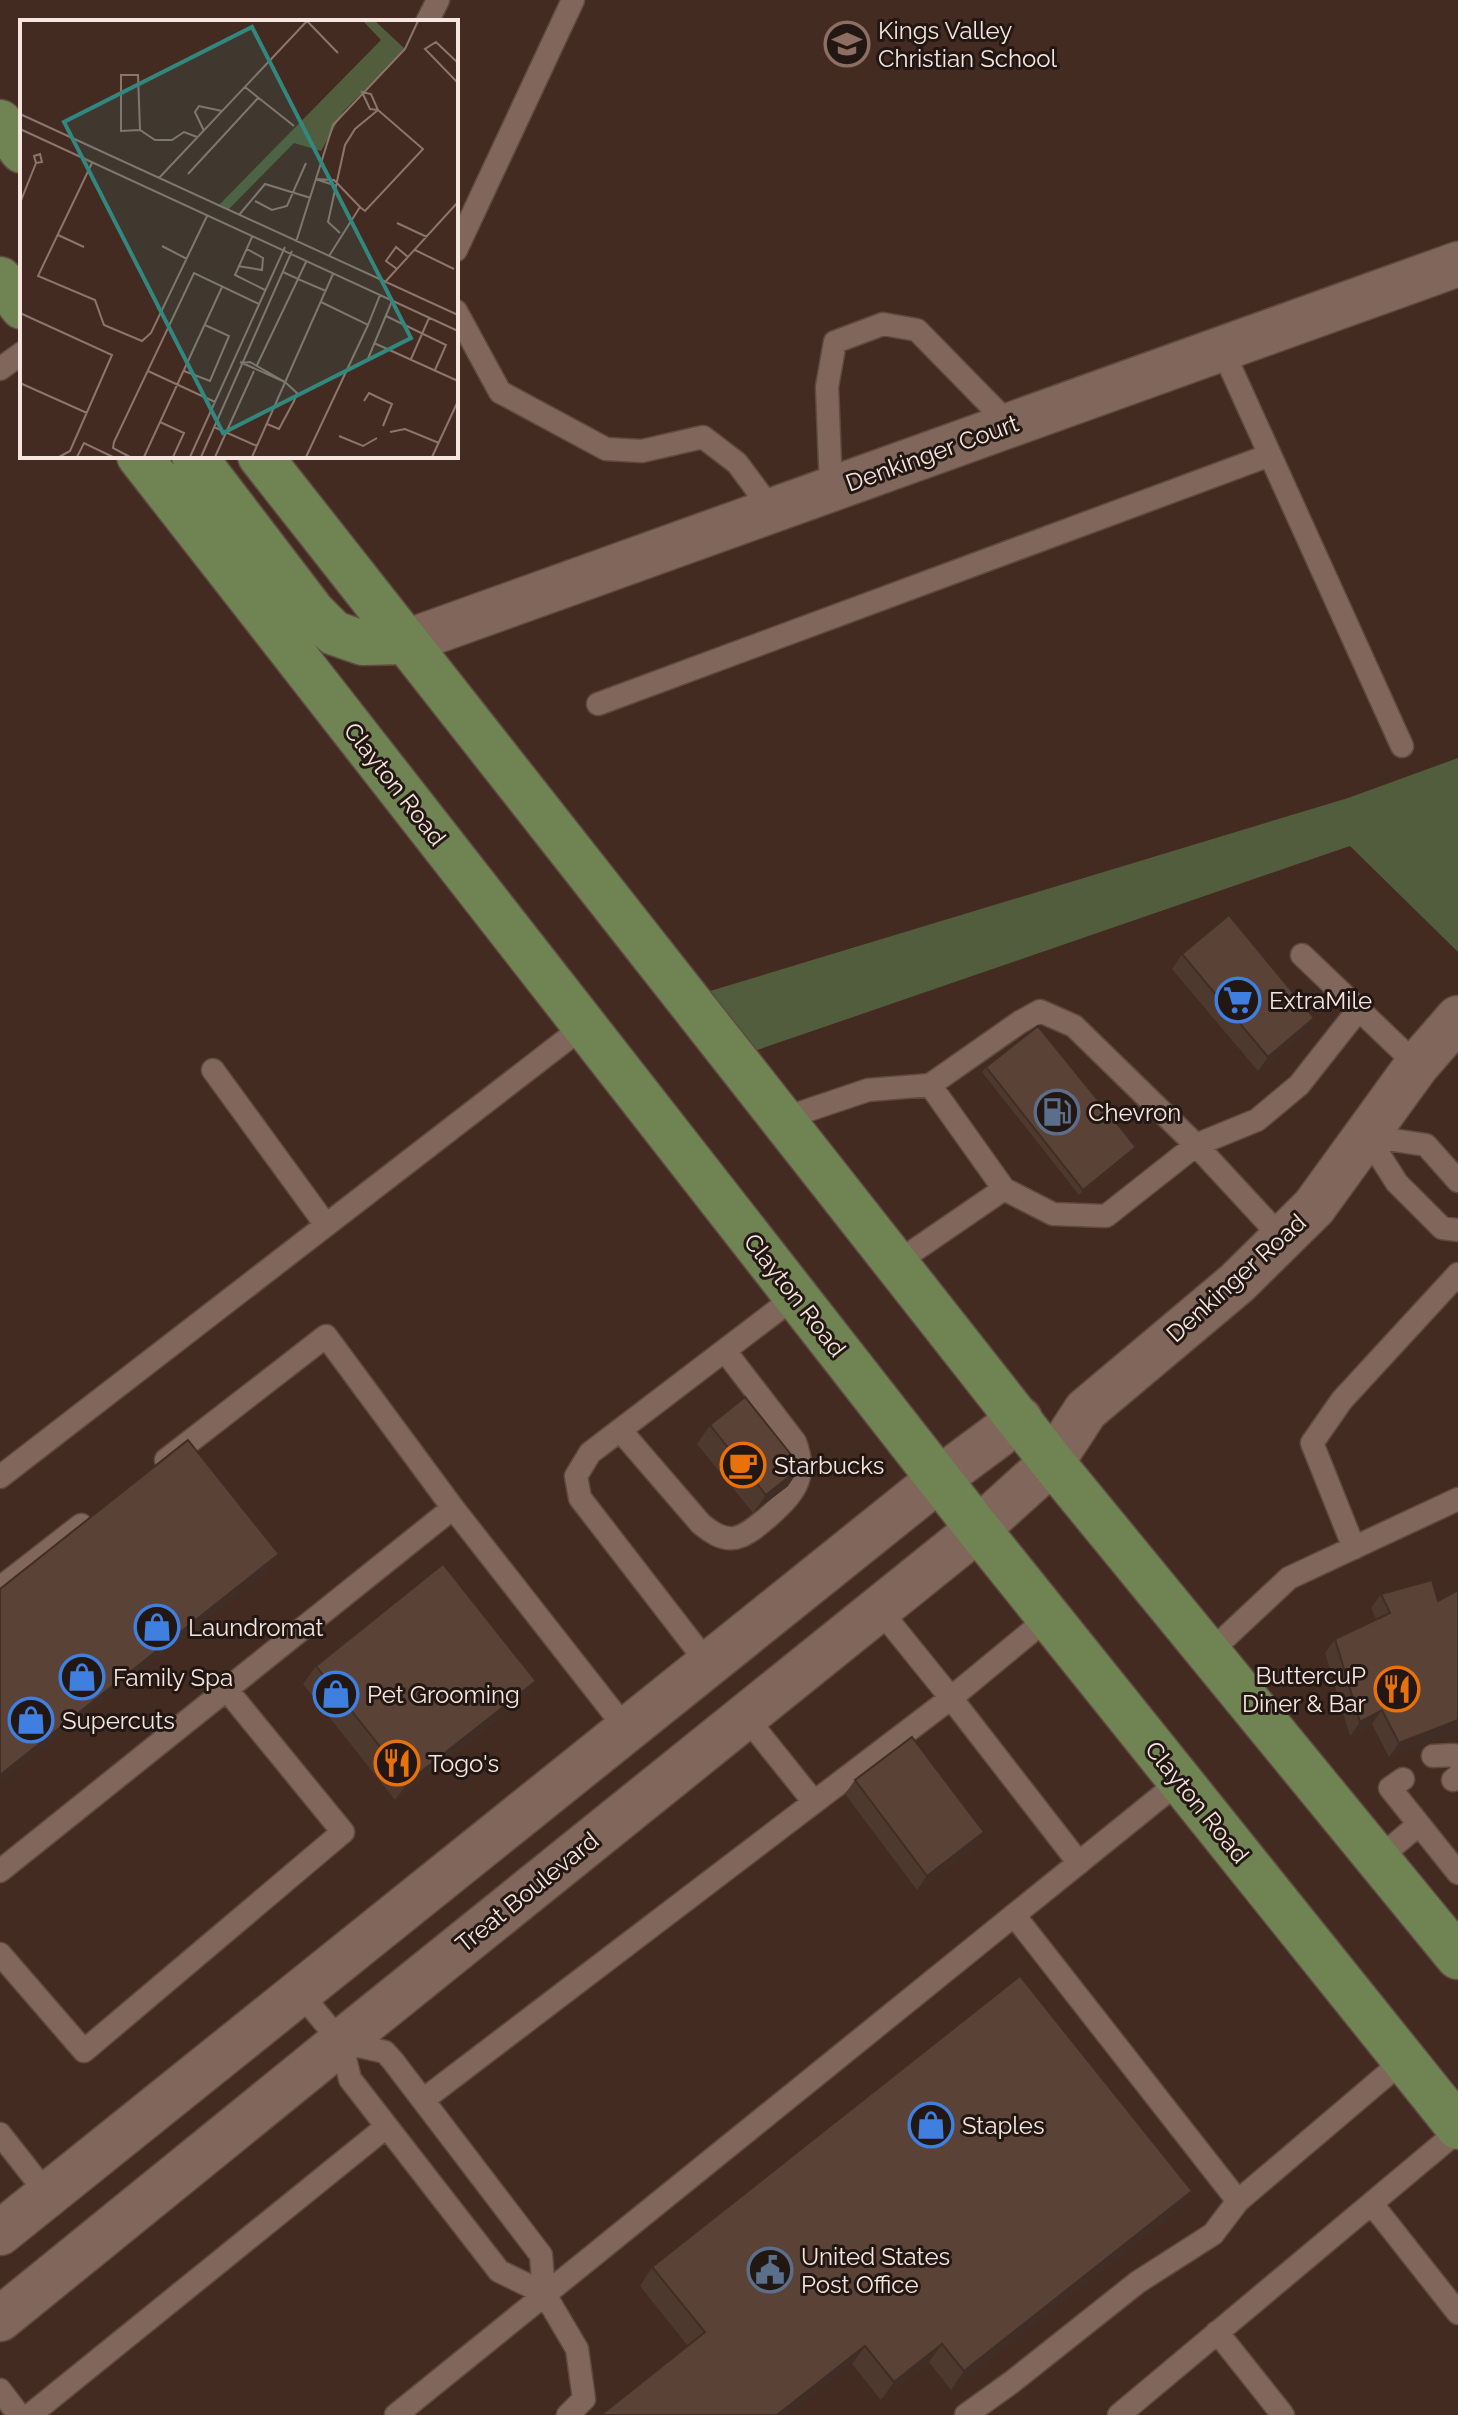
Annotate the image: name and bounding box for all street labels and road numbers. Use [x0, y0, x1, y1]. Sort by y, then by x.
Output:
street label: Denkinger Court [842, 408, 1022, 498]
street label: Clayton Road [338, 717, 452, 851]
street label: Denkinger Road [1160, 1208, 1312, 1348]
street label: Clayton Road [738, 1228, 852, 1362]
street label: Clayton Road [1139, 1735, 1255, 1869]
street label: Treat Boulevard [450, 1826, 604, 1958]

